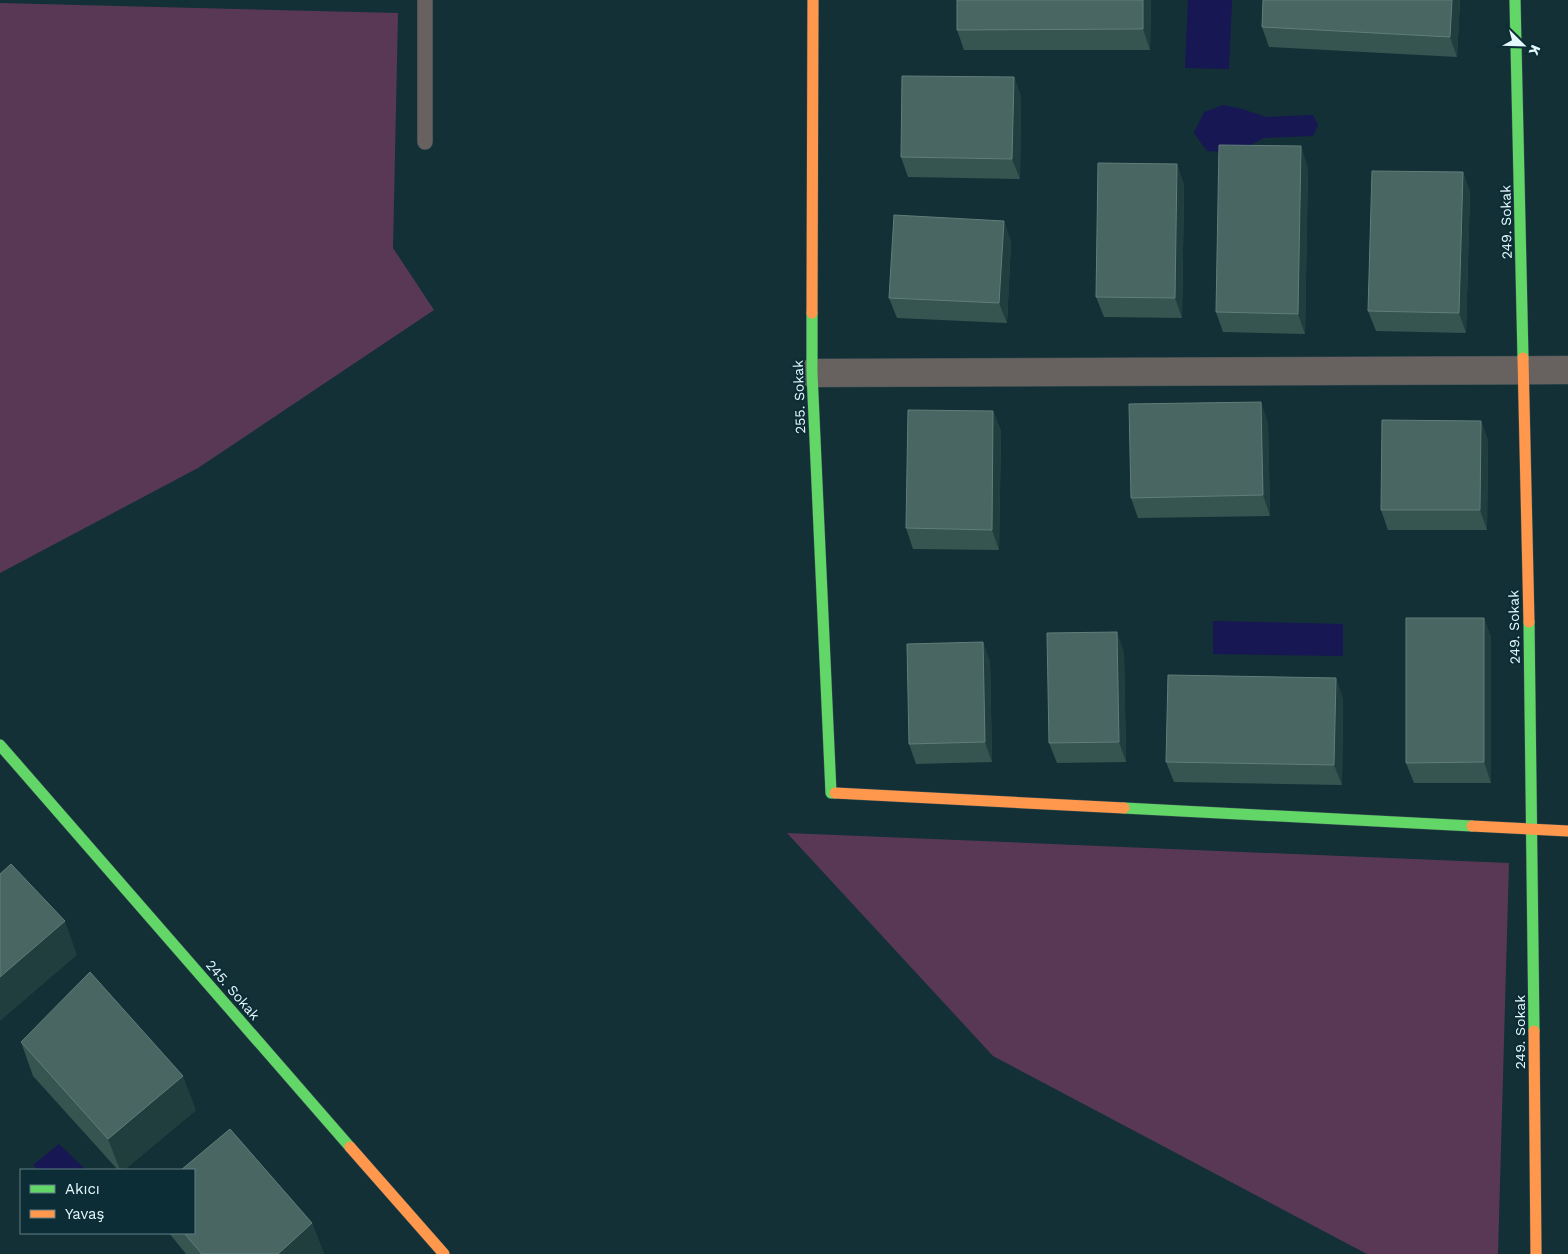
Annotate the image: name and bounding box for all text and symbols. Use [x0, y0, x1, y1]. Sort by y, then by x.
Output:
north arrow [1498, 20, 1548, 70]
text: K [1526, 42, 1544, 58]
street label: 249. Sokak [1497, 185, 1515, 259]
street label: 255. Sokak [790, 360, 808, 434]
street label: 249. Sokak [1505, 590, 1523, 664]
street label: 245. Sokak [203, 957, 263, 1023]
street label: 249. Sokak [1512, 995, 1528, 1069]
legend [20, 1169, 195, 1234]
text: Akıcı [65, 1180, 100, 1198]
text: Yavaş [65, 1205, 105, 1223]

